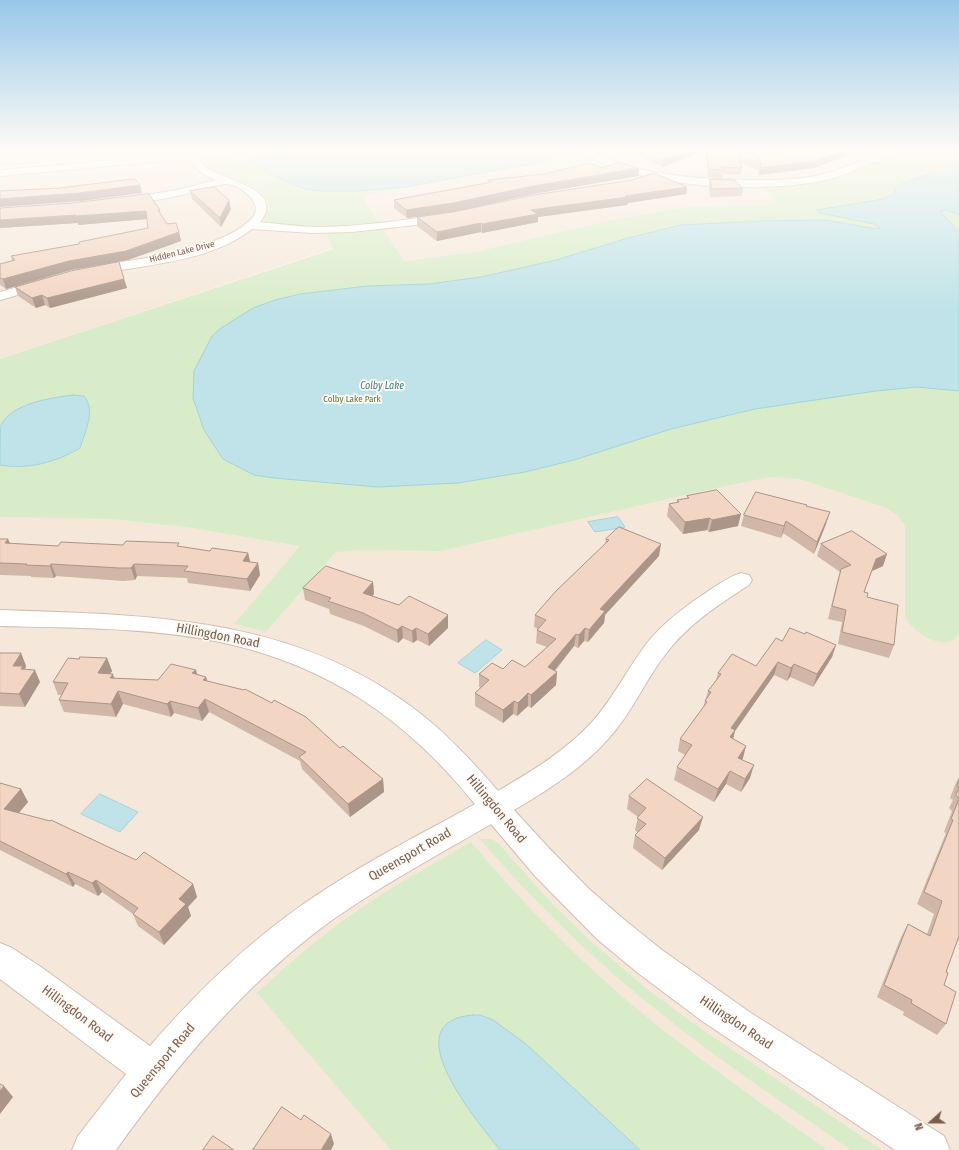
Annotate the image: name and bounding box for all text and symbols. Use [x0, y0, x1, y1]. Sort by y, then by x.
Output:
street label: Hidden Lake Drive [148, 239, 216, 265]
water label: Colby Lake [360, 380, 404, 392]
park label: Colby Lake Park [323, 394, 381, 404]
street label: Hillingdon Road [175, 620, 261, 652]
street label: Hillingdon Road [463, 772, 529, 846]
street label: Queensport Road [366, 825, 454, 885]
street label: Hillingdon Road [38, 982, 116, 1046]
street label: Hillingdon Road [697, 993, 775, 1053]
street label: Queensport Road [127, 1020, 199, 1102]
north arrow [911, 1102, 951, 1142]
text: N [912, 1121, 927, 1132]

